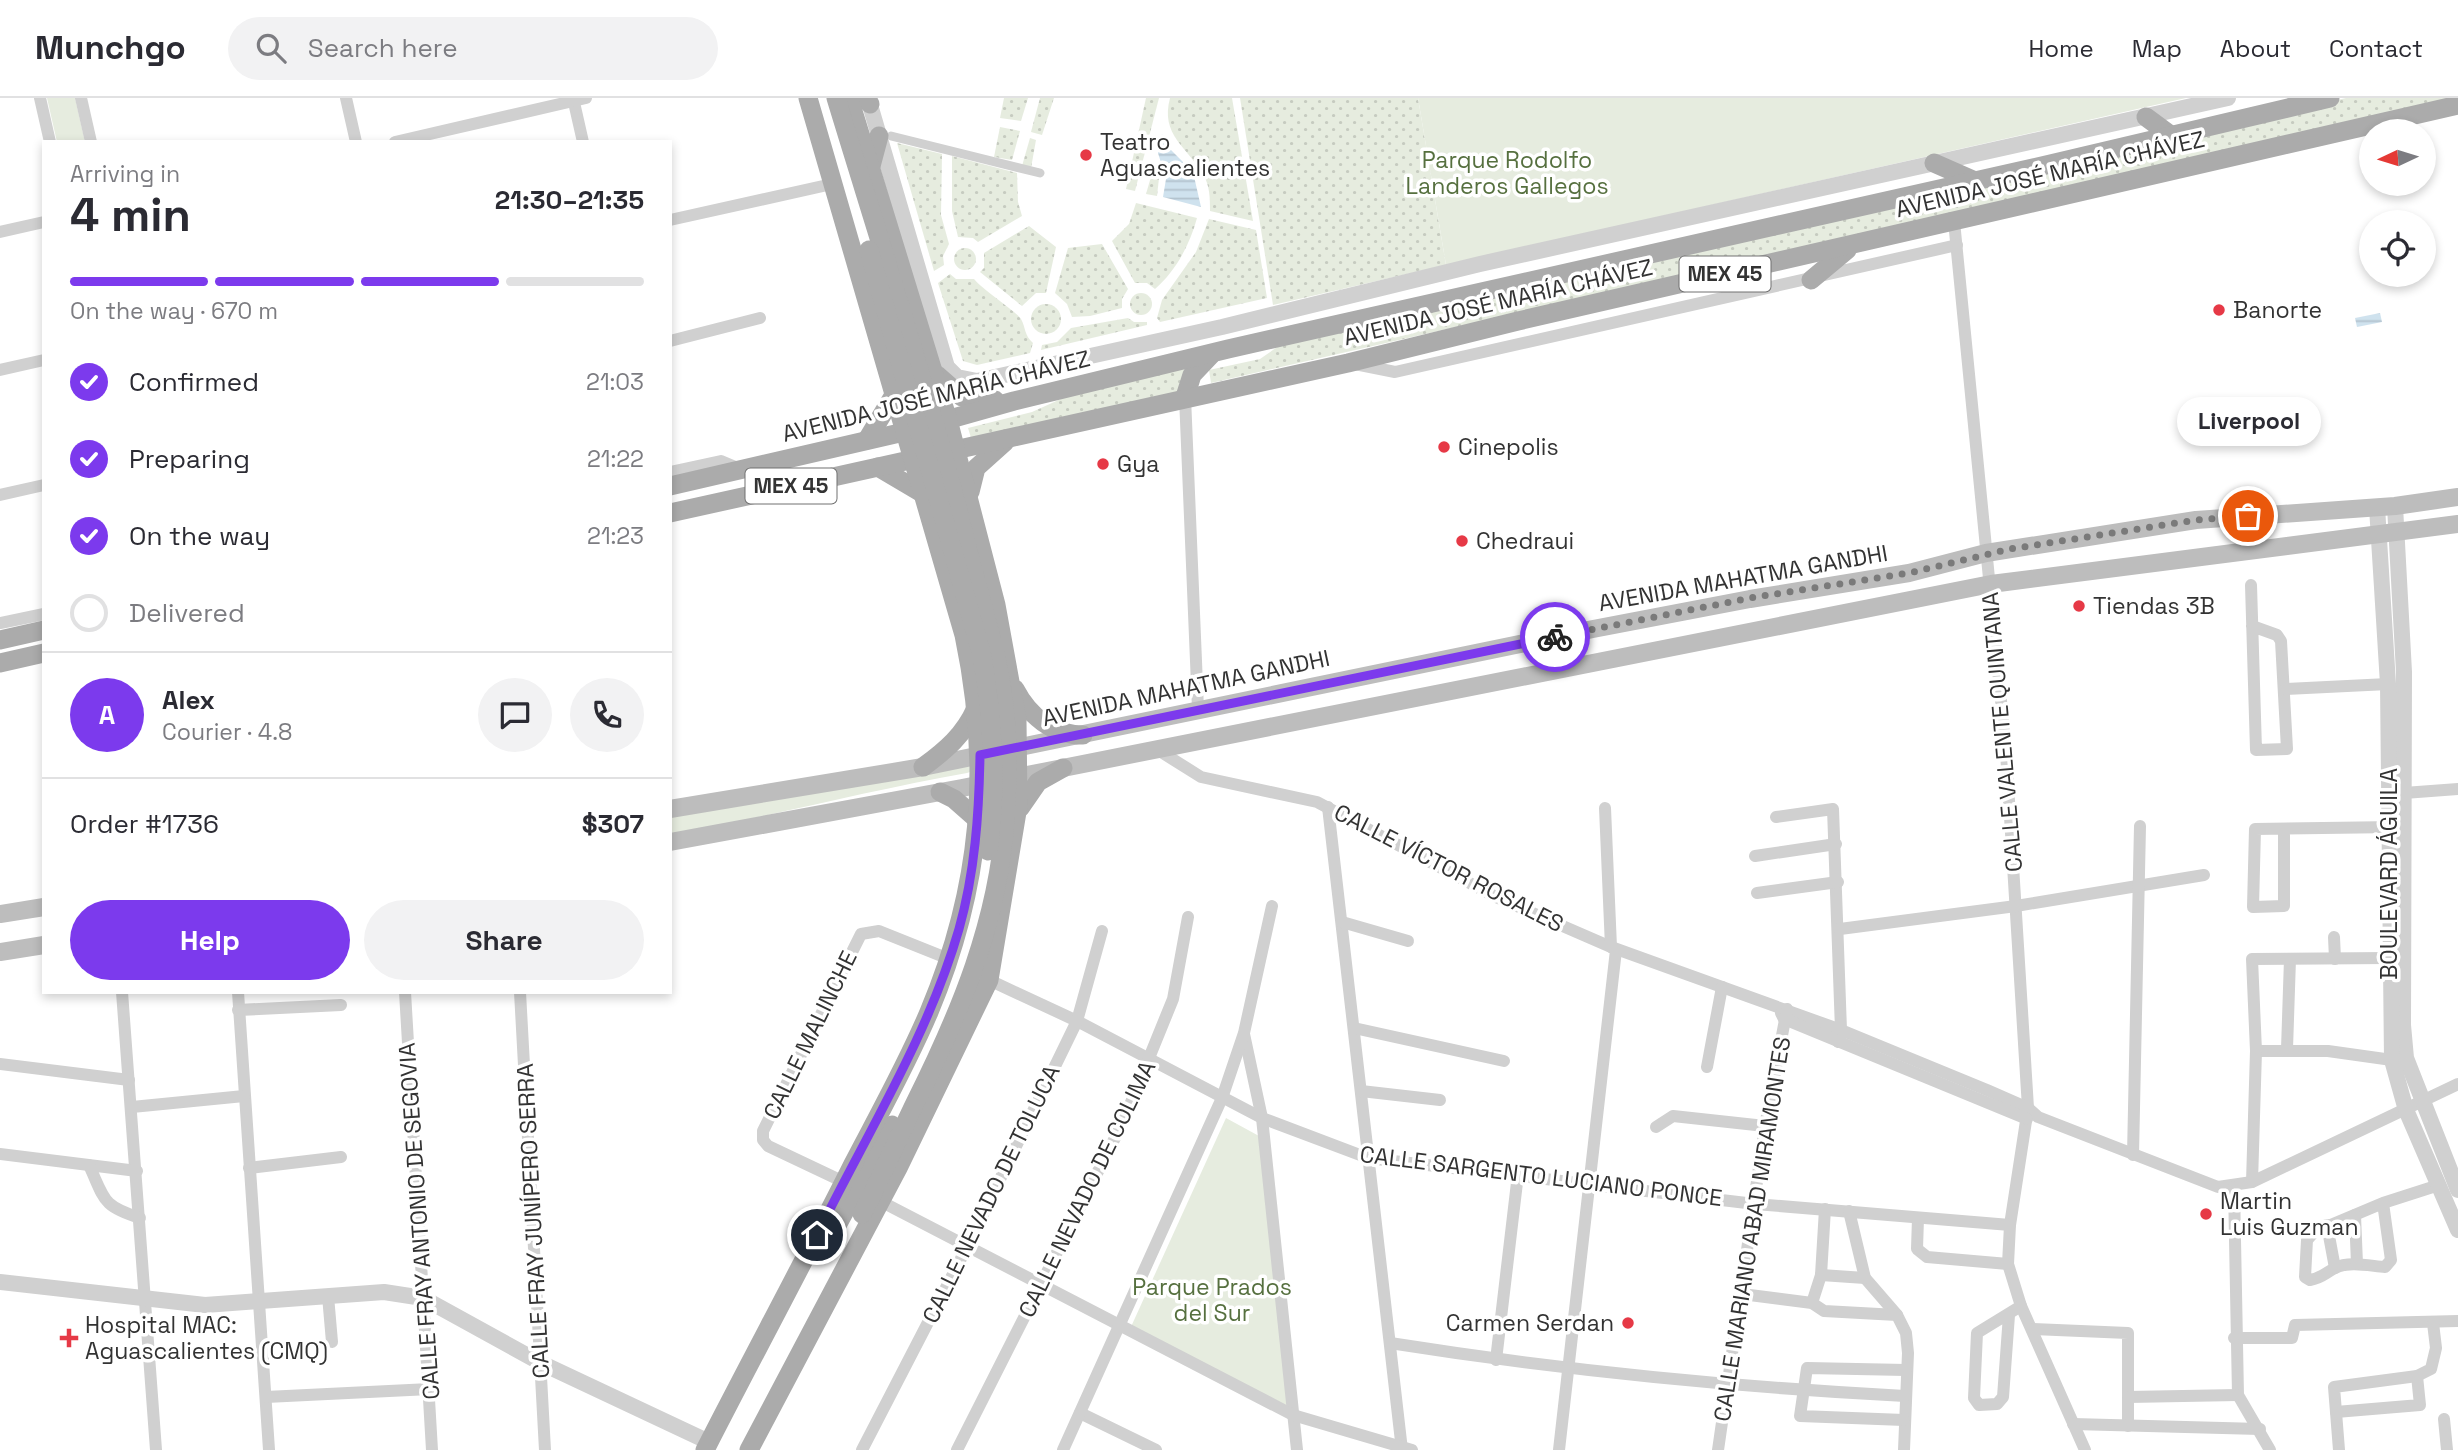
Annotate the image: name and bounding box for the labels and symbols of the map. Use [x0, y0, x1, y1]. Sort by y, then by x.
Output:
north arrow [2359, 119, 2436, 196]
street label: AVENIDA JOSÉ MARÍA CHÁVEZ [1893, 124, 2207, 224]
place label: Teatro Aguascalientes [1100, 127, 1270, 183]
park label: Parque Rodolfo Landeros Gallegos [1405, 145, 1609, 201]
marker: Teatro Aguascalientes [1078, 147, 1094, 163]
street label: AVENIDA JOSÉ MARÍA CHÁVEZ [1341, 252, 1655, 352]
road number: MEX 45 [1680, 256, 1770, 292]
place label: Banorte [2233, 295, 2322, 325]
marker: Banorte [2211, 302, 2227, 318]
street label: AVENIDA JOSÉ MARÍA CHÁVEZ [779, 343, 1093, 449]
callout: Liverpool [2176, 397, 2320, 446]
place label: Cinepolis [1458, 432, 1559, 462]
marker: Cinepolis [1436, 439, 1452, 455]
place label: Gya [1117, 449, 1159, 479]
marker: Gya [1095, 456, 1111, 472]
road number: MEX 45 [746, 468, 836, 504]
pin [2218, 486, 2278, 546]
place label: Chedraui [1476, 526, 1574, 556]
marker: Chedraui [1454, 533, 1470, 549]
street label: AVENIDA MAHATMA GANDHI [1596, 538, 1890, 618]
street label: CALLE VALENTE QUINTANA [1975, 591, 2029, 873]
place label: Tiendas 3B [2093, 591, 2215, 621]
marker: Tiendas 3B [2071, 598, 2087, 614]
courier [1520, 602, 1590, 672]
street label: AVENIDA MAHATMA GANDHI [1040, 643, 1332, 733]
street label: BOULEVARD ÁGUILA [2374, 768, 2404, 980]
street label: CALLE VÍCTOR ROSALES [1329, 797, 1569, 939]
street label: CALLE MALINCHE [756, 946, 864, 1124]
street label: CALLE MARIANO ABAD MIRAMONTES [1707, 1034, 1797, 1424]
street label: CALLE FRAY ANTONIO DE SEGOVIA [392, 1041, 446, 1401]
street label: CALLE NEVADO DE COLIMA [1012, 1056, 1162, 1322]
street label: CALLE NEVADO DE TOLUCA [915, 1060, 1067, 1328]
street label: CALLE FRAY JUNÍPERO SERRA [510, 1063, 556, 1379]
street label: CALLE SARGENTO LUCIANO PONCE [1358, 1139, 1724, 1213]
place label: Martin Luis Guzman [2220, 1186, 2359, 1242]
pin [787, 1205, 847, 1265]
marker: Martin Luis Guzman [2198, 1206, 2214, 1222]
park label: Parque Prados del Sur [1132, 1272, 1292, 1328]
place label: Carmen Serdan [1446, 1308, 1614, 1338]
place label: Hospital MAC: Aguascalientes (CMQ) [85, 1310, 328, 1366]
marker: Carmen Serdan [1620, 1315, 1636, 1331]
marker: Hospital MAC: Aguascalientes (CMQ) [59, 1328, 79, 1348]

